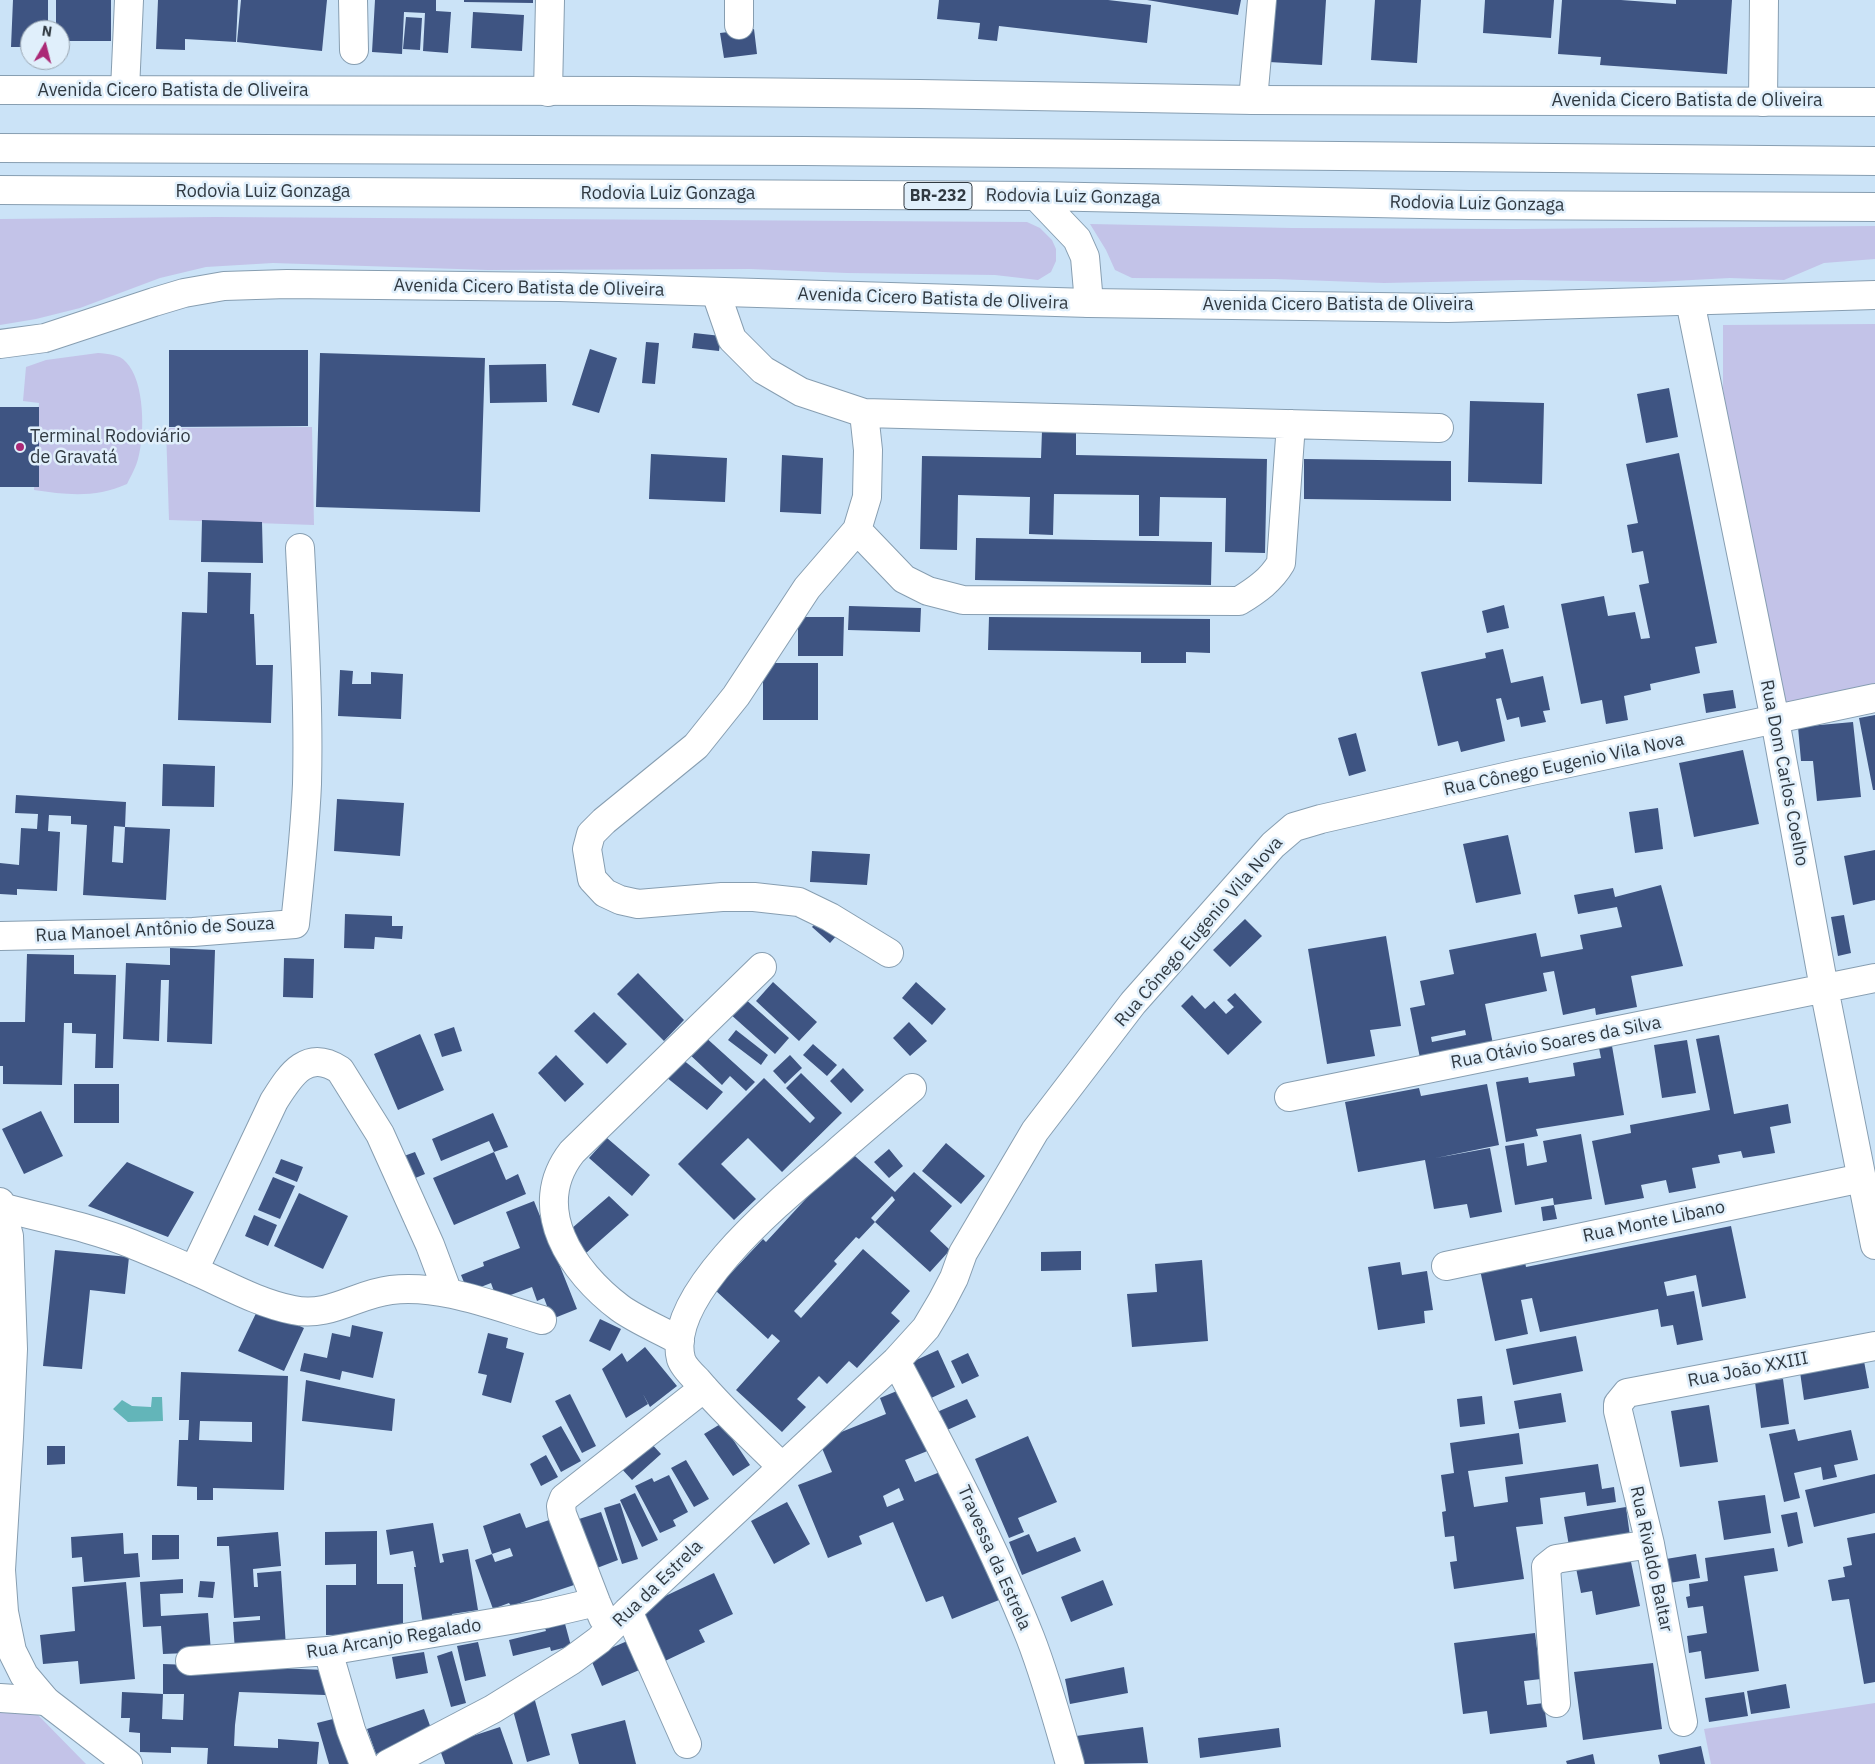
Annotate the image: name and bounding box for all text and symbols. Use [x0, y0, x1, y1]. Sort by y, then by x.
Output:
north arrow [20, 20, 70, 70]
text: N [41, 22, 53, 41]
street label: Avenida Cicero Batista de Oliveira [37, 80, 309, 102]
street label: Avenida Cicero Batista de Oliveira [1551, 90, 1823, 112]
street label: Rodovia Luiz Gonzaga [176, 181, 350, 203]
road number: BR-232 [904, 182, 972, 210]
street label: Rodovia Luiz Gonzaga [581, 183, 755, 205]
street label: Rodovia Luiz Gonzaga [985, 185, 1161, 209]
street label: Rodovia Luiz Gonzaga [1389, 192, 1565, 216]
street label: Avenida Cicero Batista de Oliveira [393, 275, 665, 301]
street label: Avenida Cicero Batista de Oliveira [797, 283, 1069, 315]
street label: Avenida Cicero Batista de Oliveira [1202, 294, 1474, 316]
place label: Terminal Rodoviário de Gravatá [30, 426, 191, 468]
marker: Terminal Rodoviário de Gravatá [14, 441, 26, 453]
street label: Rua Dom Carlos Coelho [1755, 678, 1813, 868]
street label: Rua Cônego Eugenio Vila Nova [1442, 729, 1686, 801]
street label: Rua Cônego Eugenio Vila Nova [1111, 832, 1287, 1032]
street label: Rua Manoel Antônio de Souza [35, 913, 275, 947]
street label: Rua Otávio Soares da Silva [1449, 1012, 1663, 1074]
street label: Rua Monte Libano [1581, 1196, 1727, 1248]
street label: Rua João XXIII [1686, 1348, 1810, 1392]
street label: Travessa da Estrela [952, 1482, 1036, 1634]
street label: Rua Rivaldo Baltar [1625, 1484, 1677, 1634]
street label: Rua da Estrela [609, 1536, 707, 1632]
street label: Rua Arcanjo Regalado [305, 1615, 483, 1663]

